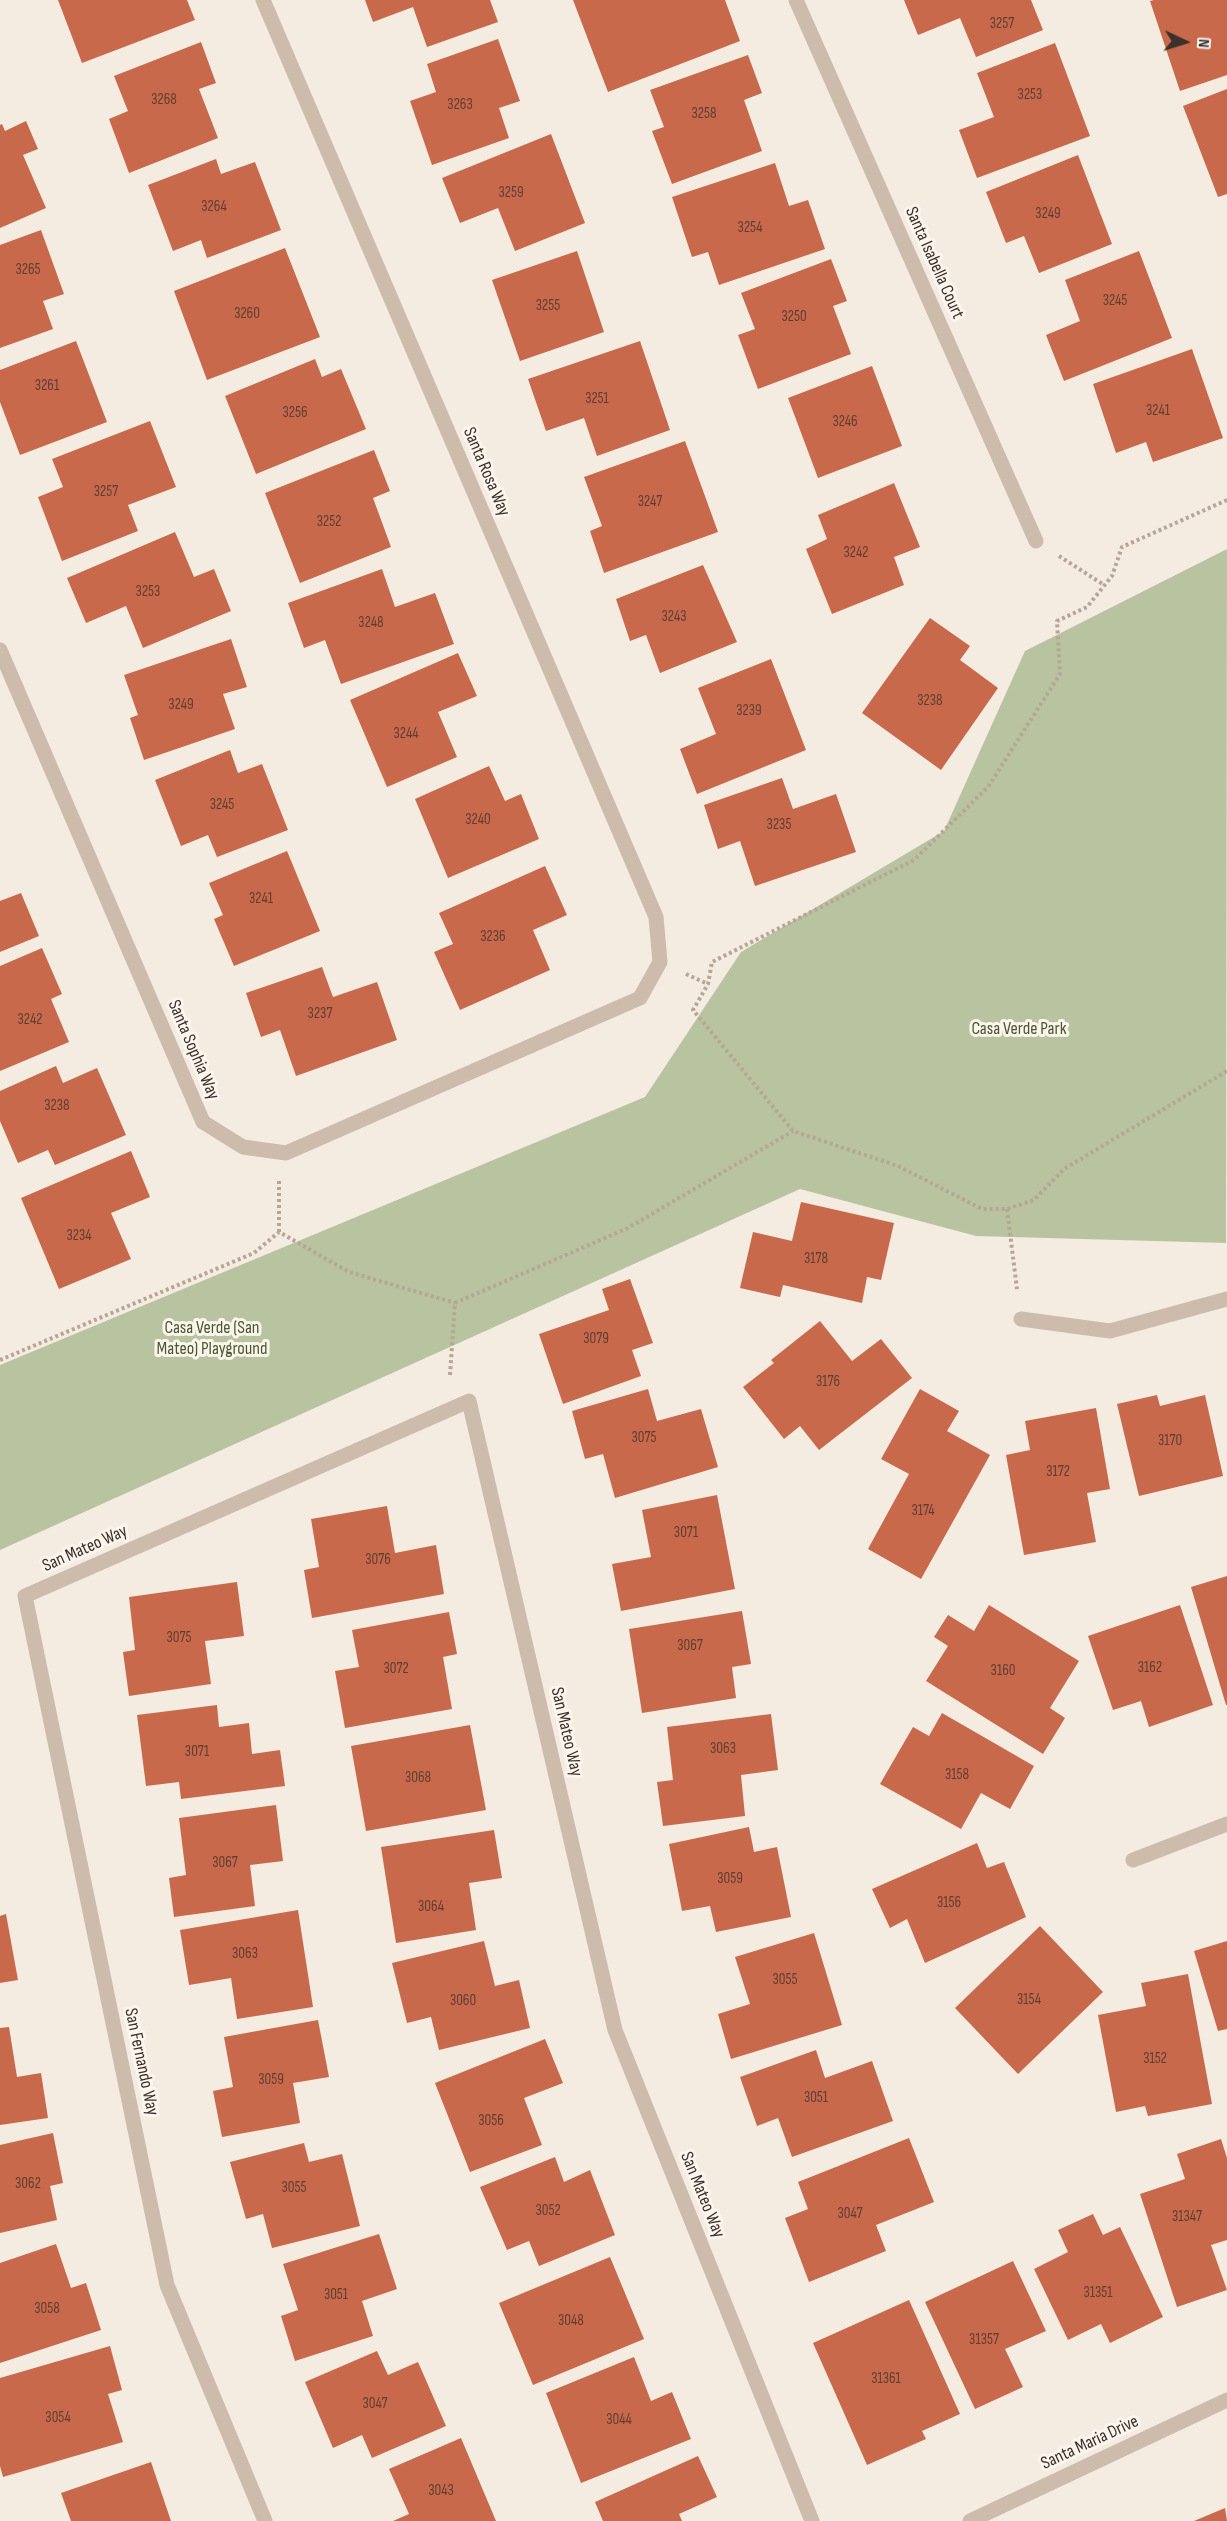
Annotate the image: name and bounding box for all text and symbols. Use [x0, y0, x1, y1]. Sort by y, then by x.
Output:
north arrow [1155, 12, 1215, 72]
house number: 3257 [990, 15, 1014, 33]
text: N [1194, 38, 1213, 48]
house number: 3253 [1018, 86, 1042, 104]
house number: 3268 [151, 91, 177, 109]
house number: 3263 [447, 96, 473, 114]
house number: 3258 [691, 105, 717, 123]
house number: 3259 [498, 184, 524, 202]
house number: 3264 [201, 198, 227, 216]
street label: Santa Isabella Court [900, 204, 968, 322]
house number: 3249 [1035, 205, 1061, 223]
house number: 3254 [738, 219, 762, 237]
house number: 3265 [15, 261, 41, 279]
house number: 3245 [1103, 292, 1127, 310]
house number: 3255 [536, 297, 560, 315]
house number: 3260 [234, 305, 260, 323]
house number: 3250 [781, 308, 807, 326]
house number: 3261 [35, 377, 59, 395]
house number: 3251 [585, 390, 609, 408]
house number: 3241 [1146, 402, 1170, 420]
house number: 3256 [282, 404, 308, 422]
house number: 3246 [832, 413, 858, 431]
street label: Santa Rosa Way [458, 424, 514, 520]
house number: 3257 [94, 483, 118, 501]
house number: 3247 [638, 493, 662, 511]
house number: 3252 [317, 513, 341, 531]
house number: 3242 [844, 544, 868, 562]
house number: 3253 [136, 583, 160, 601]
house number: 3243 [661, 608, 687, 626]
house number: 3248 [358, 614, 384, 632]
house number: 3238 [917, 692, 943, 710]
house number: 3249 [168, 696, 194, 714]
house number: 3239 [736, 702, 762, 720]
house number: 3244 [394, 725, 418, 743]
house number: 3245 [210, 796, 234, 814]
house number: 3240 [465, 811, 491, 829]
house number: 3235 [767, 816, 791, 834]
house number: 3241 [249, 890, 273, 908]
house number: 3236 [480, 928, 506, 946]
street label: Santa Sophia Way [162, 997, 224, 1103]
house number: 3237 [308, 1005, 332, 1023]
house number: 3242 [18, 1011, 42, 1029]
park label: Casa Verde Park [971, 1018, 1067, 1040]
house number: 3238 [44, 1097, 70, 1115]
house number: 3234 [66, 1227, 92, 1245]
house number: 3178 [804, 1250, 828, 1268]
park label: Casa Verde (San Mateo) Playground [157, 1317, 267, 1360]
house number: 3079 [583, 1330, 609, 1348]
house number: 3176 [816, 1373, 840, 1391]
house number: 3075 [632, 1429, 656, 1447]
house number: 3170 [1158, 1432, 1182, 1450]
house number: 3172 [1046, 1463, 1070, 1481]
house number: 3174 [912, 1502, 934, 1520]
street label: San Mateo Way [39, 1521, 131, 1577]
house number: 3071 [674, 1524, 698, 1542]
house number: 3076 [365, 1551, 391, 1569]
house number: 3075 [167, 1629, 191, 1647]
house number: 3067 [677, 1637, 703, 1655]
house number: 3162 [1138, 1659, 1162, 1677]
house number: 3072 [383, 1660, 409, 1678]
house number: 3160 [991, 1662, 1015, 1680]
street label: San Mateo Way [545, 1685, 587, 1779]
house number: 3063 [710, 1740, 736, 1758]
house number: 3071 [185, 1743, 209, 1761]
house number: 3158 [945, 1766, 969, 1784]
house number: 3068 [405, 1769, 431, 1787]
house number: 3067 [212, 1854, 238, 1872]
house number: 3059 [717, 1870, 743, 1888]
house number: 3156 [937, 1894, 961, 1912]
house number: 3064 [418, 1898, 444, 1916]
house number: 3063 [232, 1945, 258, 1963]
house number: 3055 [772, 1971, 798, 1989]
house number: 3154 [1017, 1991, 1041, 2009]
house number: 3060 [450, 1992, 476, 2010]
street label: San Fernando Way [119, 2006, 163, 2118]
house number: 3152 [1143, 2050, 1167, 2068]
house number: 3059 [258, 2071, 284, 2089]
house number: 3051 [804, 2089, 828, 2107]
house number: 3056 [478, 2112, 504, 2130]
street label: San Mateo Way [675, 2149, 729, 2241]
house number: 3062 [15, 2175, 41, 2193]
house number: 3055 [281, 2179, 307, 2197]
house number: 3052 [535, 2202, 561, 2220]
house number: 3047 [837, 2205, 863, 2223]
house number: 31347 [1172, 2208, 1202, 2226]
house number: 31351 [1083, 2284, 1113, 2302]
house number: 3051 [324, 2286, 348, 2304]
house number: 3058 [34, 2300, 60, 2318]
house number: 3048 [558, 2312, 584, 2330]
house number: 31357 [969, 2331, 999, 2349]
house number: 31361 [871, 2370, 901, 2388]
house number: 3047 [362, 2395, 388, 2413]
house number: 3054 [45, 2409, 71, 2427]
house number: 3044 [606, 2411, 632, 2429]
street label: Santa Maria Drive [1038, 2411, 1142, 2475]
house number: 3043 [428, 2482, 454, 2500]

